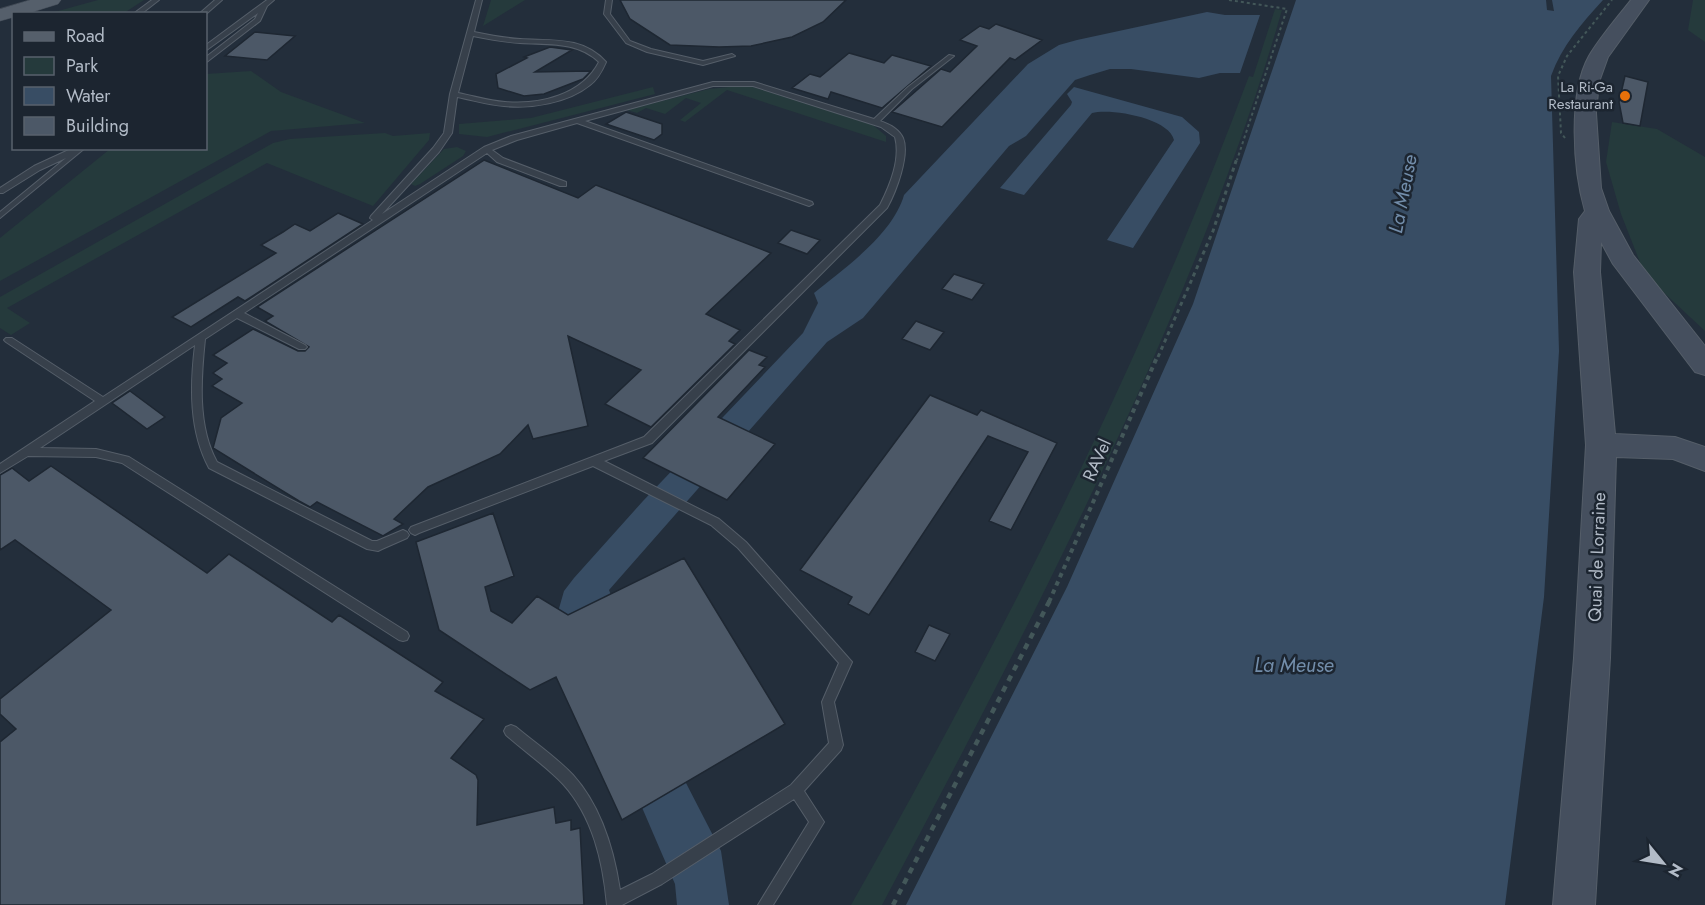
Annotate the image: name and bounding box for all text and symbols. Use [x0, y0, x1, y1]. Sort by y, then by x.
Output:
legend [12, 12, 207, 150]
text: Road [66, 23, 105, 49]
text: Park [66, 53, 98, 79]
place label: La Ri-Ga Restaurant [1548, 76, 1613, 115]
text: Water [66, 83, 111, 109]
marker: La Ri-Ga Restaurant [1618, 89, 1632, 103]
text: Building [66, 113, 129, 139]
water label: La Meuse [1381, 152, 1425, 236]
street label: RAVel [1076, 435, 1118, 485]
street label: Quai de Lorraine [1582, 492, 1612, 622]
water label: La Meuse [1254, 651, 1334, 680]
north arrow [1633, 833, 1693, 893]
text: N [1662, 859, 1689, 882]

